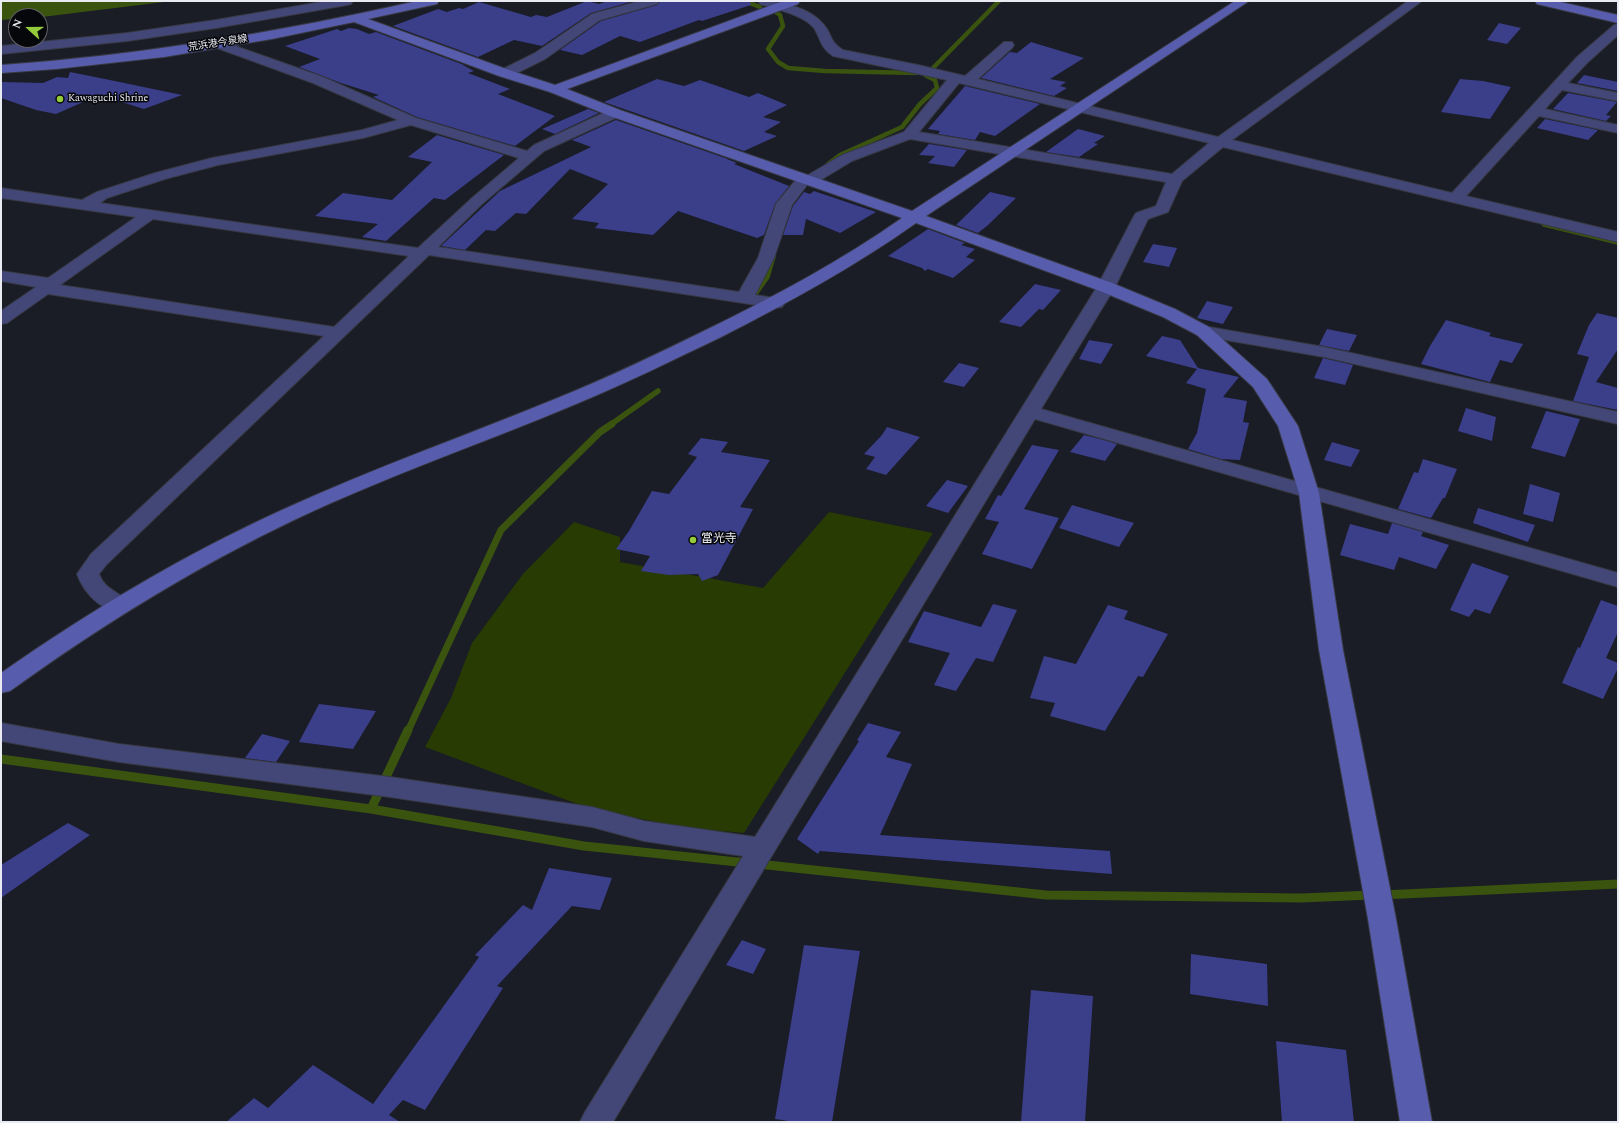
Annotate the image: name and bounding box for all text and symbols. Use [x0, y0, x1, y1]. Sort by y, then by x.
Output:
north arrow [8, 8, 48, 48]
text: N [8, 17, 27, 31]
street label: 荒浜港今泉線 [187, 33, 249, 55]
place label: Kawaguchi Shrine [68, 93, 148, 105]
marker: Kawaguchi Shrine [55, 94, 65, 104]
place label: 當光寺 [701, 533, 737, 547]
marker: 當光寺 [688, 535, 698, 545]

